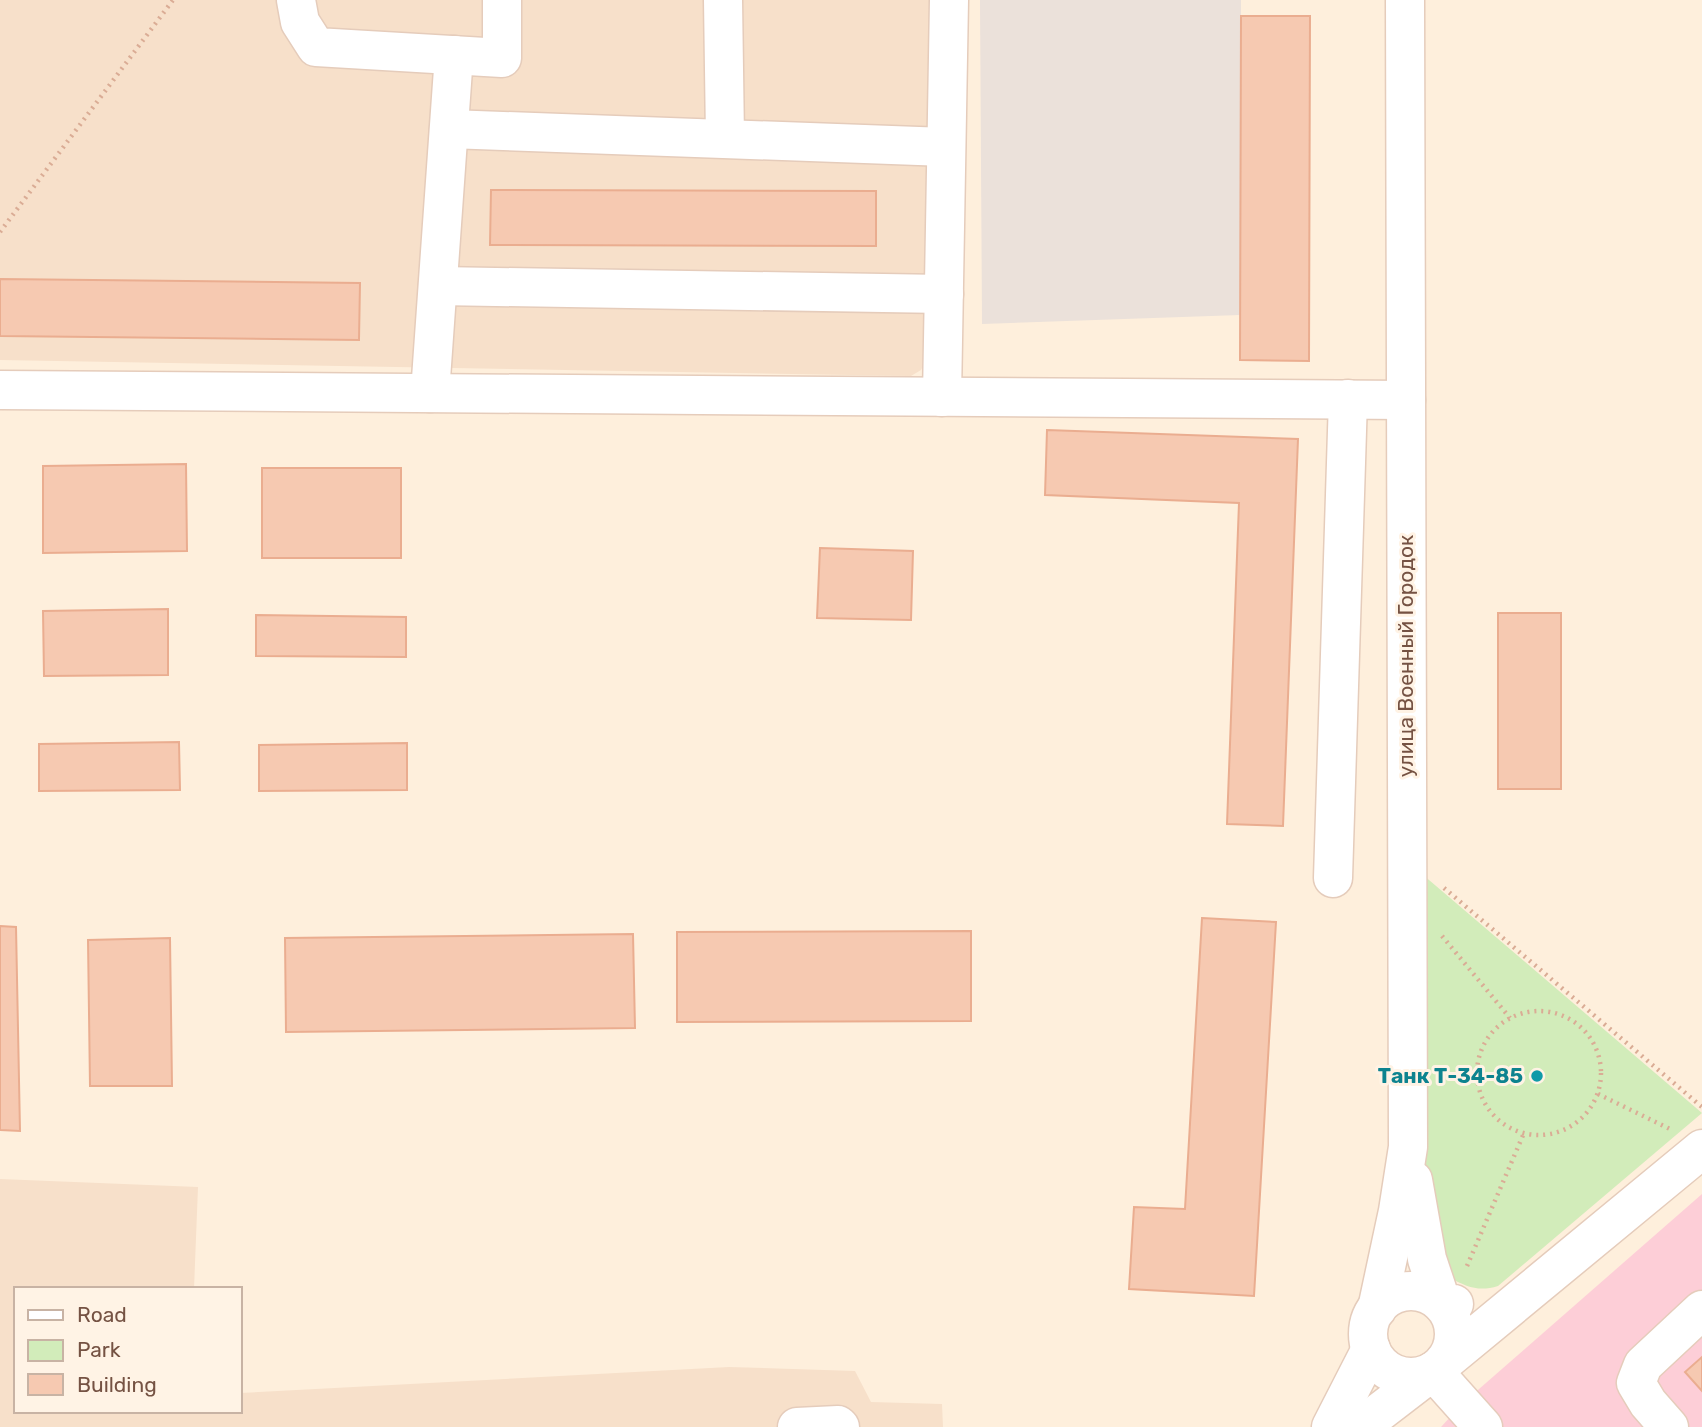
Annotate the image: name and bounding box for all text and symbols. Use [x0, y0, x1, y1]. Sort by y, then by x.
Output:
street label: улица Военный Городок [1393, 535, 1418, 777]
place label: Танк Т-34-85 [1378, 1063, 1523, 1088]
marker: Танк Т-34-85 [1529, 1068, 1545, 1084]
legend [14, 1287, 242, 1413]
text: Road [77, 1302, 127, 1327]
text: Park [77, 1337, 121, 1362]
text: Building [77, 1372, 157, 1397]

